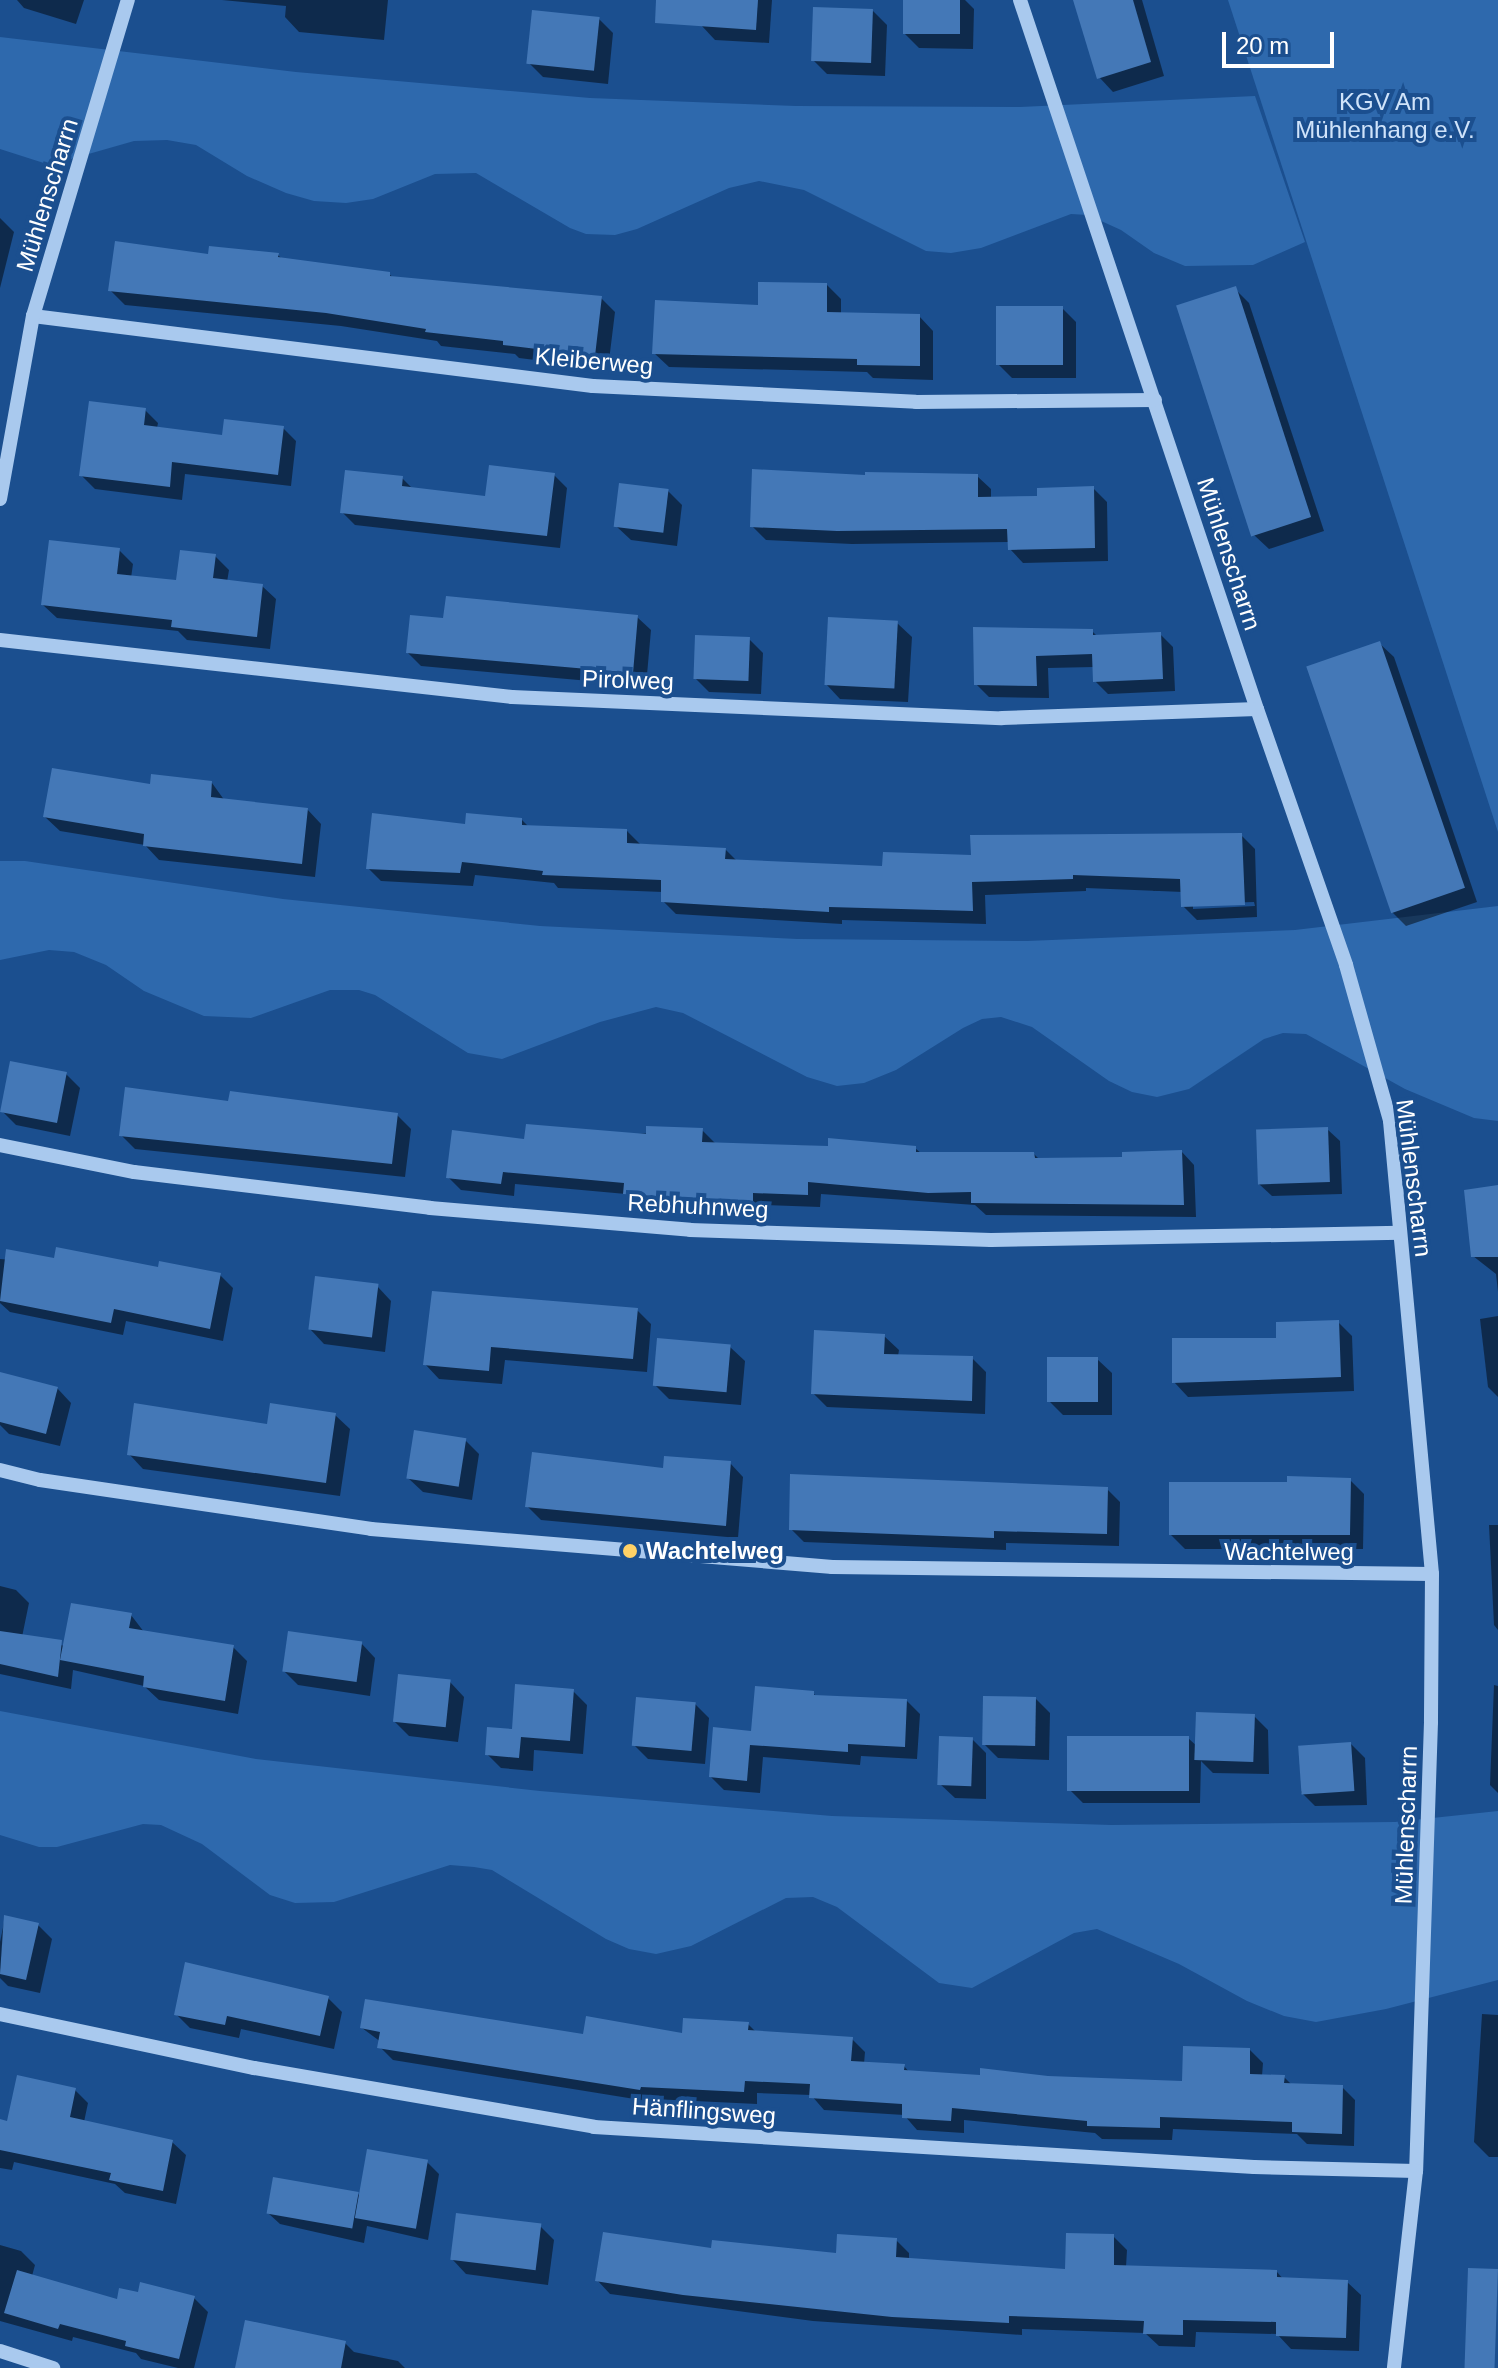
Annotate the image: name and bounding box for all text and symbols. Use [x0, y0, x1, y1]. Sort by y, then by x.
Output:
scale bar [1226, 16, 1338, 66]
text: 20 m [1236, 32, 1289, 59]
park label: KGV Am Mühlenhang e.V. [1295, 88, 1475, 144]
street label: Mühlenscharrn [10, 115, 84, 275]
street label: Kleiberweg [534, 341, 654, 381]
street label: Mühlenscharrn [1191, 474, 1267, 634]
street label: Pirolweg [582, 664, 674, 696]
street label: Mühlenscharrn [1390, 1097, 1438, 1259]
street label: Rebhuhnweg [627, 1188, 769, 1224]
place label: Wachtelweg [646, 1537, 784, 1565]
street label: Wachtelweg [1224, 1538, 1354, 1566]
marker: Wachtelweg [621, 1542, 639, 1560]
street label: Mühlenscharrn [1389, 1745, 1423, 1905]
street label: Hänflingsweg [631, 2092, 777, 2130]

